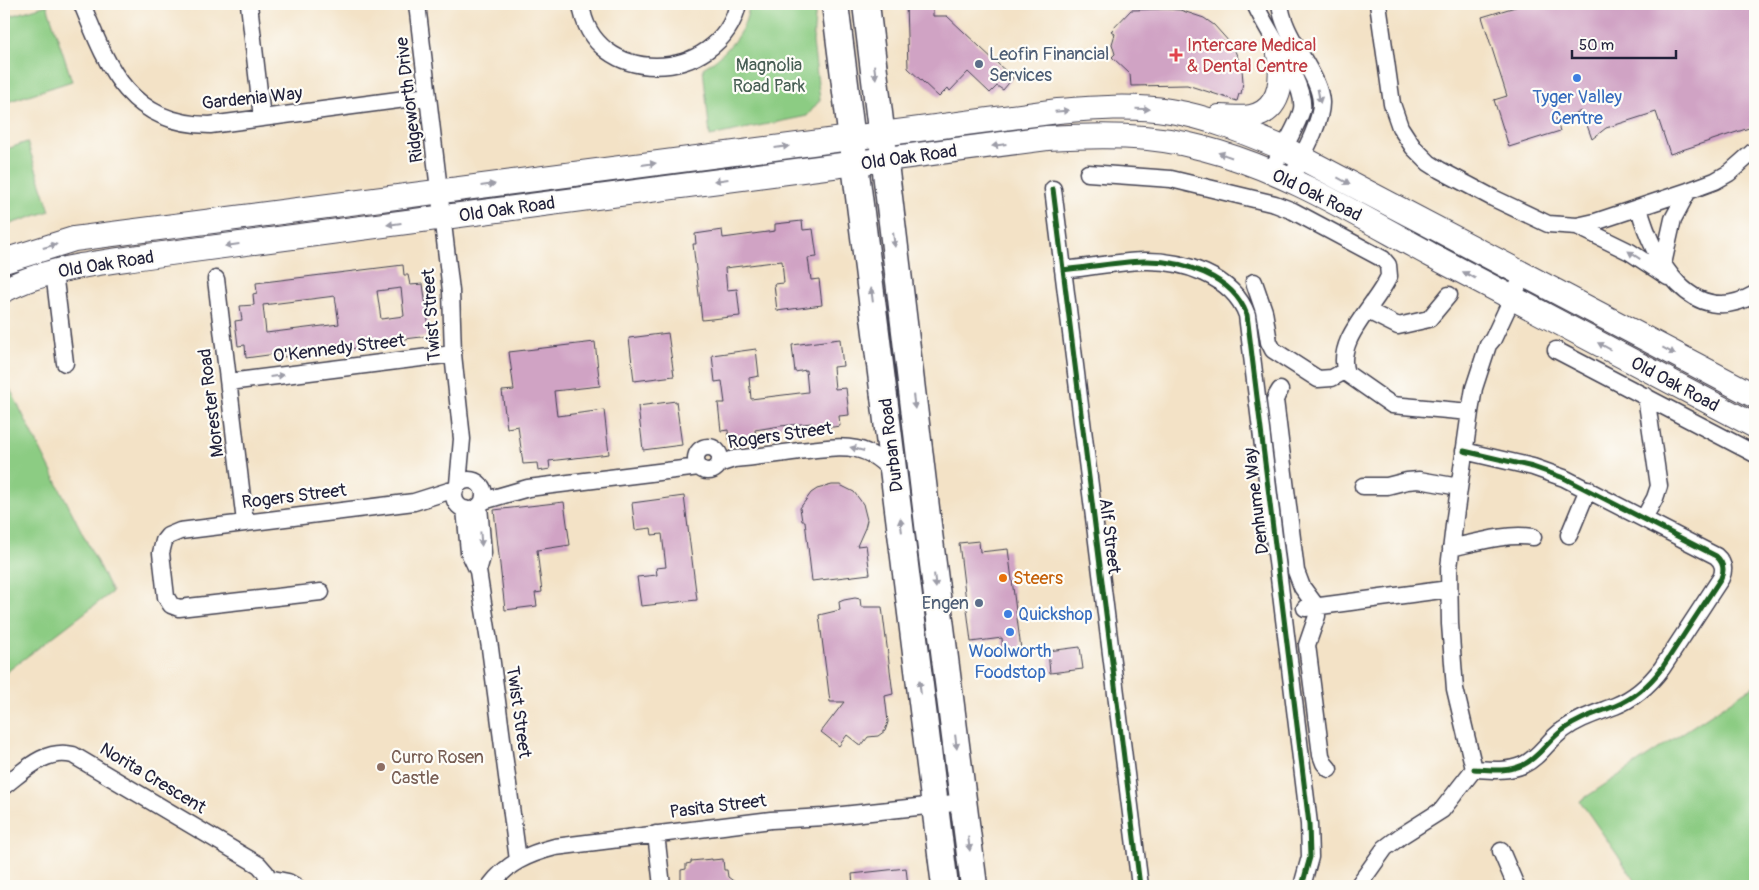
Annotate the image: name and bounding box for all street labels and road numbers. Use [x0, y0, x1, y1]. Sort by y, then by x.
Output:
street label: Ridgeworth Drive [390, 36, 429, 164]
street label: Gardenia Way [201, 82, 304, 115]
street label: Old Oak Road [859, 139, 959, 176]
street label: Old Oak Road [1268, 164, 1365, 227]
street label: Old Oak Road [457, 191, 557, 228]
street label: Old Oak Road [56, 246, 156, 283]
street label: Twist Street [417, 267, 446, 362]
street label: O'Kennedy Street [272, 329, 407, 368]
street label: Morester Road [193, 347, 230, 459]
street label: Old Oak Road [1627, 352, 1723, 417]
street label: Durban Road [874, 397, 909, 493]
street label: Rogers Street [726, 417, 834, 454]
street label: Denhume Way [1239, 446, 1274, 556]
street label: Rogers Street [240, 479, 348, 514]
street label: Alf Street [1093, 497, 1126, 576]
street label: Twist Street [501, 665, 536, 760]
street label: Norita Crescent [95, 738, 211, 820]
street label: Pasita Street [668, 789, 768, 824]

